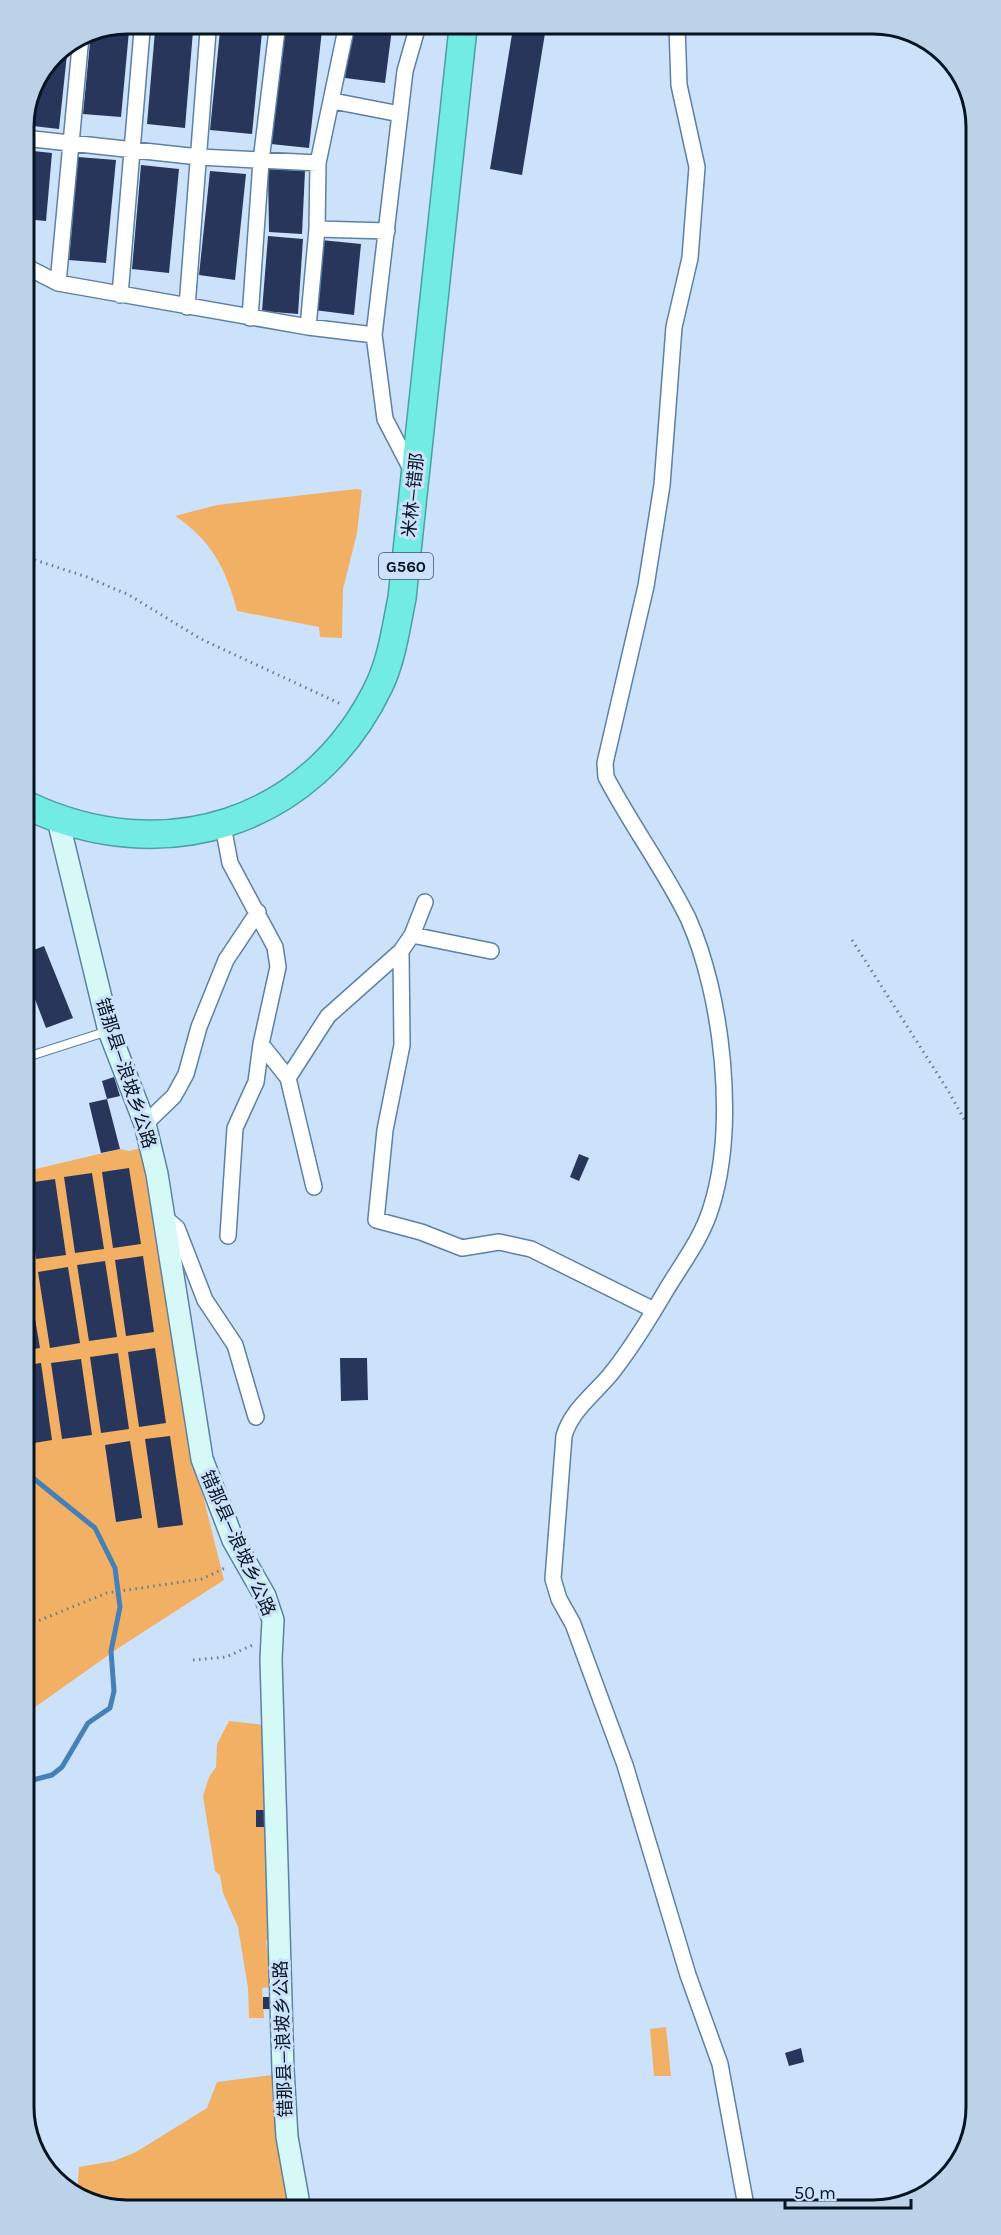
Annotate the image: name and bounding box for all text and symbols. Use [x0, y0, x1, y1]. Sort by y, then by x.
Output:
street label: 米林—错那 [398, 452, 428, 538]
road number: G560 [379, 553, 433, 579]
street label: 错那县—浪坡乡公路 [91, 995, 161, 1151]
street label: 错那县—浪坡乡公路 [196, 1467, 280, 1619]
street label: 错那县—浪坡乡公路 [269, 1960, 297, 2118]
scale bar [785, 2172, 911, 2210]
text: 50 m [794, 2182, 836, 2204]

